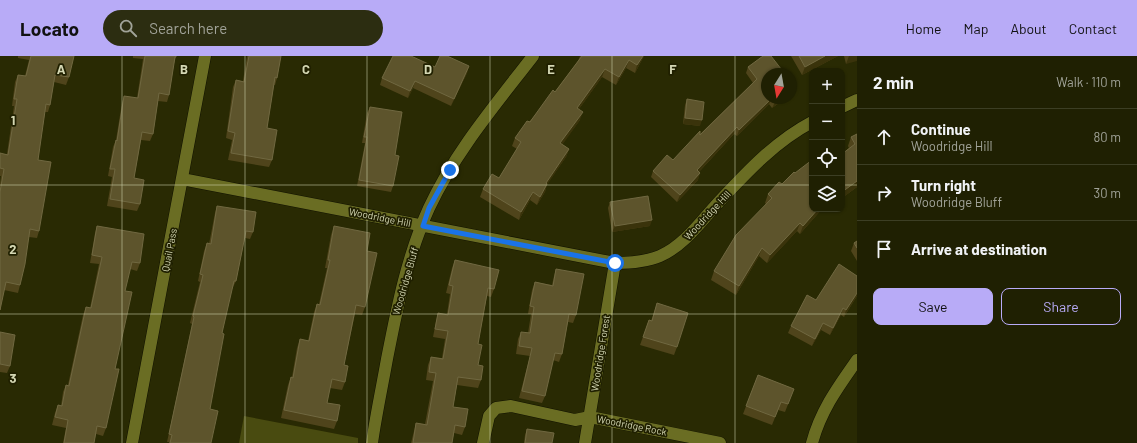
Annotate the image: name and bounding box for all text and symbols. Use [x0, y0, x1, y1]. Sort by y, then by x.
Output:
search box [103, 10, 383, 46]
text: Locato [20, 17, 79, 40]
icon: search [117, 17, 139, 39]
text: Search here [149, 19, 227, 37]
text: Home [906, 20, 942, 37]
text: Map [964, 20, 988, 37]
text: About [1010, 20, 1047, 37]
text: Contact [1069, 20, 1117, 37]
text: A [57, 61, 66, 77]
text: B [180, 61, 188, 77]
text: C [302, 61, 310, 77]
text: D [424, 61, 432, 77]
text: E [547, 61, 555, 77]
text: F [669, 61, 677, 77]
north arrow [761, 68, 797, 104]
map controls [809, 68, 845, 212]
button: + [809, 68, 845, 104]
text: 2 min [873, 72, 914, 92]
text: Walk · 110 m [1056, 74, 1121, 90]
button: − [809, 104, 845, 140]
text: 1 [11, 112, 15, 128]
text: Continue [911, 120, 971, 138]
icon: ahead [873, 126, 895, 148]
text: 80 m [1094, 129, 1121, 145]
text: Woodridge Hill [911, 138, 992, 154]
button: locate [809, 140, 845, 176]
route end [441, 161, 459, 179]
button: layers [809, 176, 845, 212]
text: Turn right [911, 176, 976, 194]
icon: right [873, 182, 895, 204]
text: 30 m [1094, 185, 1121, 201]
street label: Woodridge Hill [681, 188, 733, 242]
text: Woodridge Bluff [911, 194, 1002, 210]
street label: Woodridge Hill [348, 205, 412, 229]
street label: Quail Pass [159, 227, 179, 273]
icon: arrive [873, 238, 895, 260]
text: Arrive at destination [911, 240, 1047, 258]
text: 2 [9, 241, 17, 257]
street label: Woodridge Bluff [390, 245, 421, 316]
route start [606, 254, 624, 272]
button: Save [873, 288, 993, 325]
button: Share [1001, 288, 1121, 325]
street label: Woodridge Forest [588, 314, 612, 392]
text: 3 [9, 370, 17, 386]
street label: Woodridge Rock [596, 412, 668, 438]

